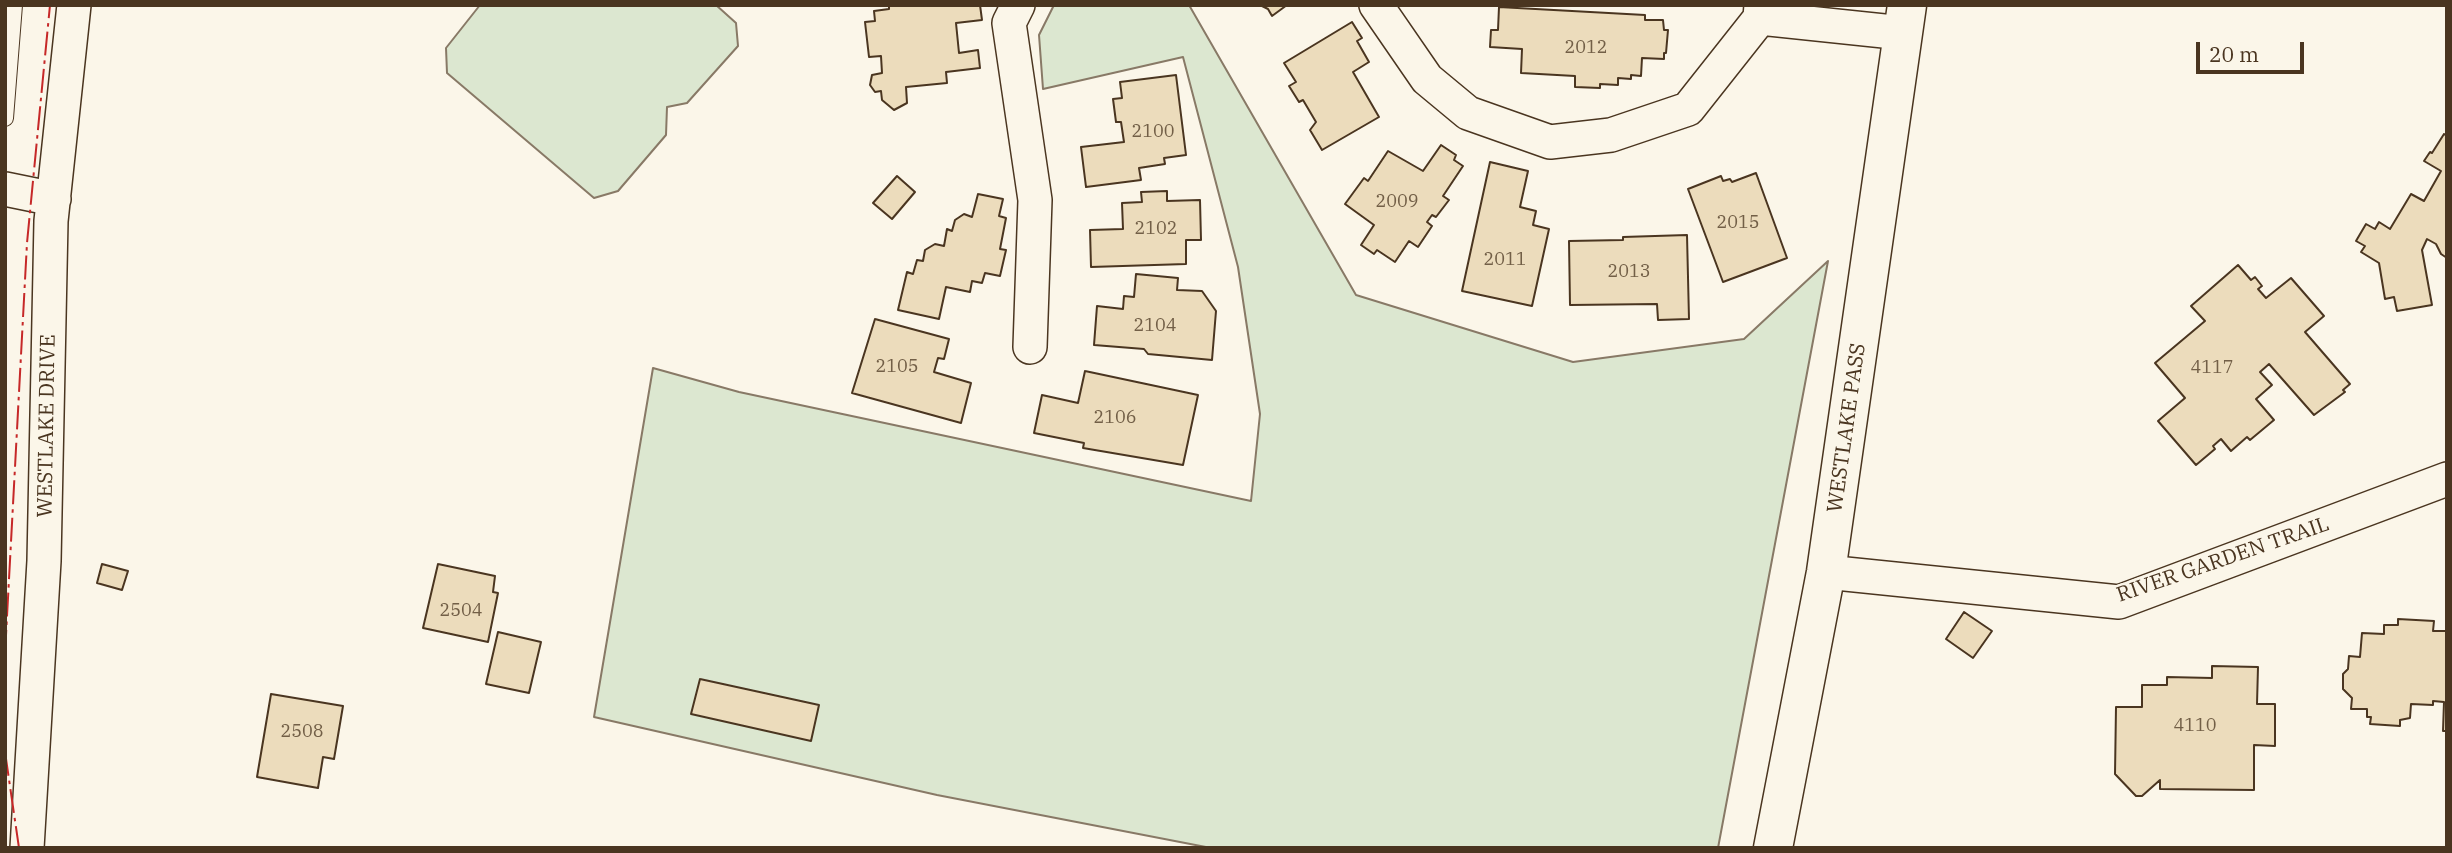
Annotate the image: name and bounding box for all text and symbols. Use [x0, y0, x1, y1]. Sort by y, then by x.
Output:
scale bar [2200, 28, 2308, 72]
house number: 2012 [1564, 37, 1608, 59]
text: 20 m [2209, 40, 2259, 68]
house number: 2100 [1131, 121, 1175, 143]
house number: 2009 [1375, 191, 1419, 213]
house number: 2015 [1716, 212, 1760, 234]
house number: 2102 [1134, 218, 1178, 240]
house number: 2011 [1483, 249, 1527, 271]
house number: 2013 [1607, 261, 1651, 283]
house number: 2104 [1133, 315, 1177, 337]
street label: WESTLAKE DRIVE [33, 334, 61, 518]
street label: WESTLAKE PASS [1823, 342, 1871, 514]
house number: 2105 [875, 356, 919, 378]
house number: 4117 [2190, 357, 2234, 379]
house number: 2106 [1093, 407, 1137, 429]
street label: RIVER GARDEN TRAIL [2114, 512, 2332, 608]
house number: 2504 [439, 600, 483, 622]
house number: 4110 [2173, 715, 2217, 737]
house number: 2508 [280, 721, 324, 743]

